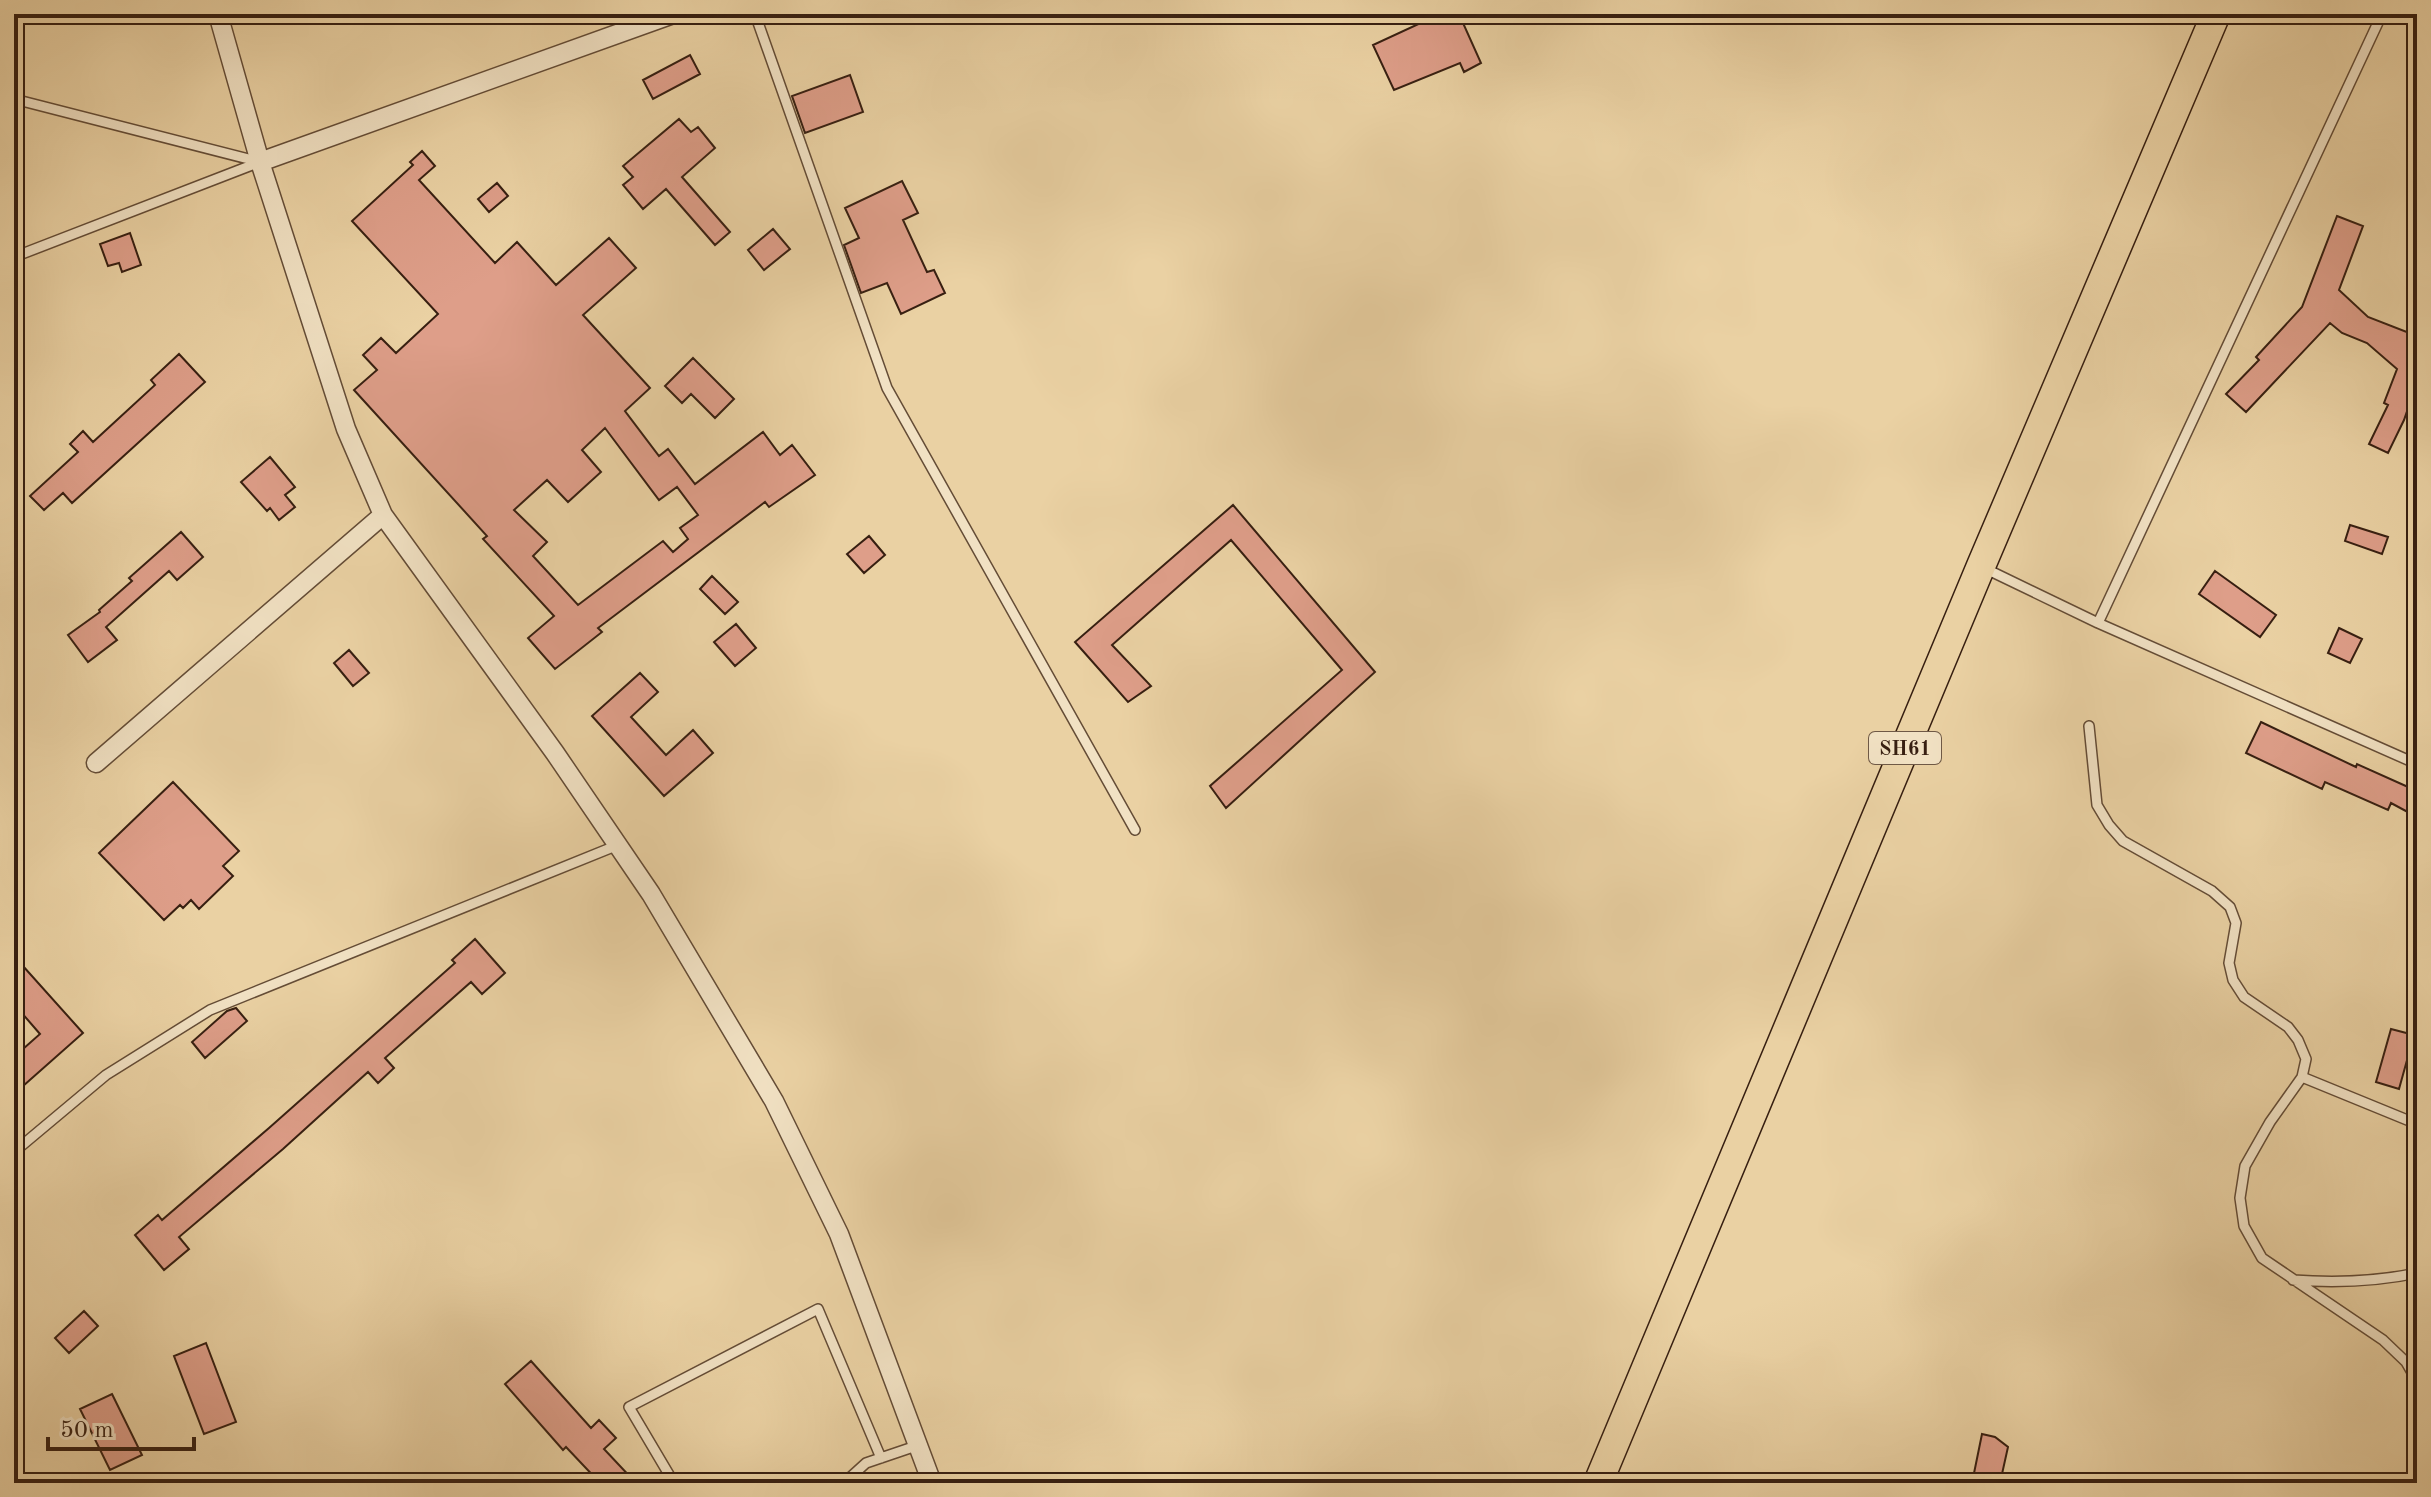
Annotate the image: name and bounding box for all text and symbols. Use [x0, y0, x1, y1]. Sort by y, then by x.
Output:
road number: SH61 [1869, 732, 1941, 764]
scale bar [48, 1401, 194, 1451]
text: 50 m [60, 1419, 114, 1443]

